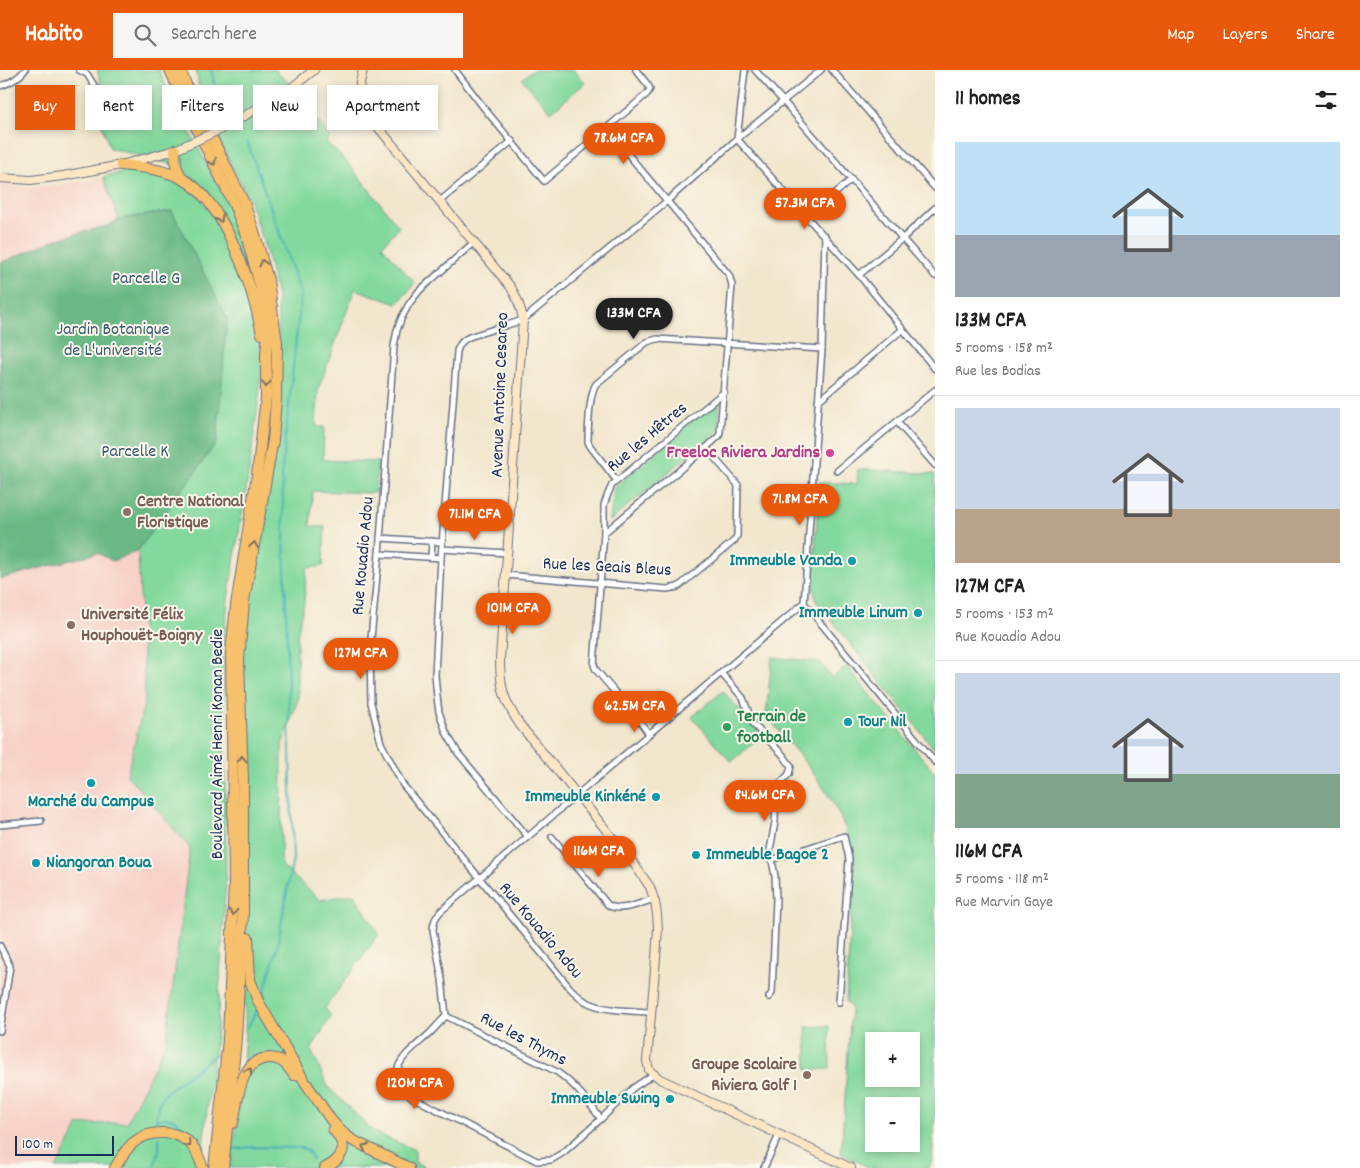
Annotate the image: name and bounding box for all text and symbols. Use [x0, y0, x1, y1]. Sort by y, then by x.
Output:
search box [113, 13, 463, 58]
text: Habito [25, 18, 83, 52]
icon: search [131, 21, 159, 49]
text: Search here [171, 22, 257, 49]
text: Map [1167, 23, 1194, 48]
text: Layers [1222, 23, 1268, 48]
text: Share [1296, 23, 1335, 48]
chip: Buy [15, 85, 75, 130]
chip: Rent [85, 85, 152, 130]
chip: Filters [162, 85, 243, 130]
chip: New [253, 85, 317, 130]
chip: Apartment [327, 85, 438, 130]
text: 11 homes [955, 85, 1020, 115]
icon: filters [1312, 86, 1340, 114]
pin: 78.6M CFA [567, 122, 681, 165]
text: 78.6M CFA [594, 127, 654, 150]
one-way arrow [207, 157, 217, 166]
icon: home [1103, 175, 1193, 265]
pin: 57.3M CFA [748, 188, 862, 230]
text: 57.3M CFA [775, 192, 835, 215]
one-way arrow [213, 214, 223, 223]
one-way arrow [258, 259, 269, 268]
park label: Parcelle G [112, 267, 180, 292]
pin: 133M CFA [582, 298, 686, 340]
text: 133M CFA [607, 302, 661, 325]
text: 133M CFA [955, 307, 1027, 337]
street label: Avenue Antoine Cesareo [486, 312, 516, 478]
park label: Jardin Botanique de L'université [57, 318, 169, 364]
text: 5 rooms · 158 m² [955, 337, 1053, 360]
text: Rue les Bodias [955, 360, 1041, 383]
one-way arrow [261, 381, 272, 389]
street label: Rue les Hêtres [602, 397, 694, 479]
park label: Parcelle K [101, 440, 169, 465]
icon: home [1103, 440, 1193, 530]
place label: Freeloc Riviera Jardins [666, 441, 820, 466]
marker: Freeloc Riviera Jardins [824, 447, 836, 459]
pin: 71.8M CFA [743, 484, 857, 526]
text: 71.8M CFA [772, 488, 828, 511]
place label: Centre National Floristique [137, 490, 245, 536]
street label: Rue Kouadio Adou [346, 496, 382, 616]
pin: 71.1M CFA [418, 498, 532, 541]
text: 71.1M CFA [449, 503, 501, 526]
marker: Centre National Floristique [121, 506, 133, 518]
one-way arrow [248, 541, 258, 549]
place label: Immeuble Vanda [730, 549, 843, 574]
street label: Rue les Geais Bleus [542, 552, 672, 584]
marker: Immeuble Vanda [846, 555, 858, 567]
text: 127M CFA [955, 573, 1025, 603]
pin: 101M CFA [461, 592, 565, 635]
text: 101M CFA [487, 597, 539, 620]
place label: Immeuble Linum [799, 601, 908, 626]
place label: Université Félix Houphouët-Boigny [81, 603, 203, 649]
text: 5 rooms · 153 m² [955, 603, 1053, 626]
marker: Immeuble Linum [912, 607, 924, 619]
marker: Université Félix Houphouët-Boigny [65, 619, 77, 631]
text: Rue Kouadio Adou [955, 626, 1061, 649]
street label: Boulevard Aimé Henri Konan Bedie [206, 629, 231, 859]
pin: 127M CFA [309, 638, 413, 680]
text: 127M CFA [334, 642, 388, 665]
pin: 62.5M CFA [578, 690, 692, 733]
text: 62.5M CFA [604, 695, 666, 718]
place label: Terrain de football [736, 705, 806, 751]
icon: home [1103, 705, 1193, 795]
place label: Tour Nil [858, 710, 907, 735]
marker: Tour Nil [842, 716, 854, 728]
marker: Terrain de football [721, 721, 733, 733]
one-way arrow [237, 755, 247, 762]
marker: Marché du Campus [85, 777, 97, 789]
pin: 84.6M CFA [708, 780, 822, 822]
text: 84.6M CFA [735, 784, 795, 807]
place label: Immeuble Kinkéné [525, 785, 646, 810]
place label: Marché du Campus [28, 790, 155, 815]
marker: Immeuble Kinkéné [650, 791, 662, 803]
pin: 116M CFA [547, 836, 651, 878]
text: 116M CFA [955, 838, 1023, 868]
text: 116M CFA [573, 840, 625, 863]
place label: Immeuble Bagoe 2 [706, 843, 829, 868]
marker: Immeuble Bagoe 2 [690, 849, 702, 861]
place label: Niangoran Boua [46, 851, 152, 876]
marker: Niangoran Boua [30, 857, 42, 869]
text: 5 rooms · 118 m² [955, 868, 1049, 891]
street label: Rue Kouadio Adou [492, 877, 588, 985]
text: Rue Marvin Gaye [955, 891, 1053, 914]
one-way arrow [228, 908, 239, 916]
street label: Rue les Thyms [475, 1007, 571, 1073]
map controls [865, 1032, 920, 1152]
button: + [865, 1032, 920, 1087]
place label: Groupe Scolaire Riviera Golf 1 [691, 1053, 797, 1099]
one-way arrow [243, 1068, 251, 1077]
pin: 120M CFA [363, 1068, 467, 1110]
marker: Groupe Scolaire Riviera Golf 1 [801, 1069, 813, 1081]
text: 120M CFA [387, 1072, 443, 1095]
place label: Immeuble Swing [551, 1087, 660, 1112]
marker: Immeuble Swing [664, 1093, 676, 1105]
button: − [865, 1097, 920, 1152]
scale bar [15, 1133, 114, 1156]
text: 100 m [22, 1135, 53, 1155]
one-way arrow [183, 1138, 192, 1147]
one-way arrow [362, 1143, 371, 1153]

